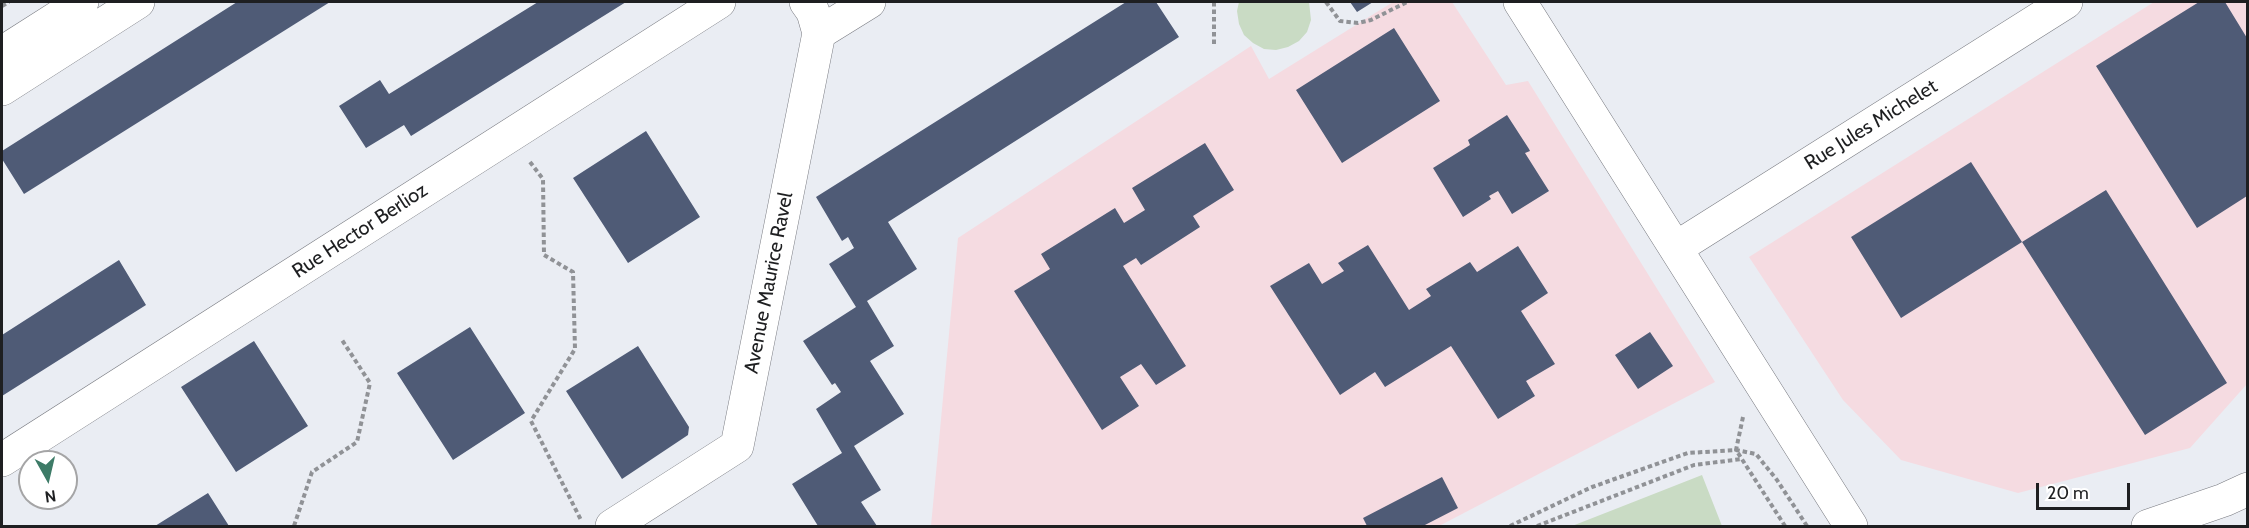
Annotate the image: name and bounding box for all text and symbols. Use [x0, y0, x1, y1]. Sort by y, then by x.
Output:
street label: Rue Jules Michelet [1800, 75, 1942, 175]
street label: Rue Hector Berlioz [288, 178, 432, 284]
street label: Avenue Maurice Ravel [740, 190, 798, 376]
north arrow [18, 450, 78, 510]
scale bar [2039, 471, 2134, 509]
text: 20 m [2047, 482, 2089, 504]
text: N [43, 486, 57, 507]

